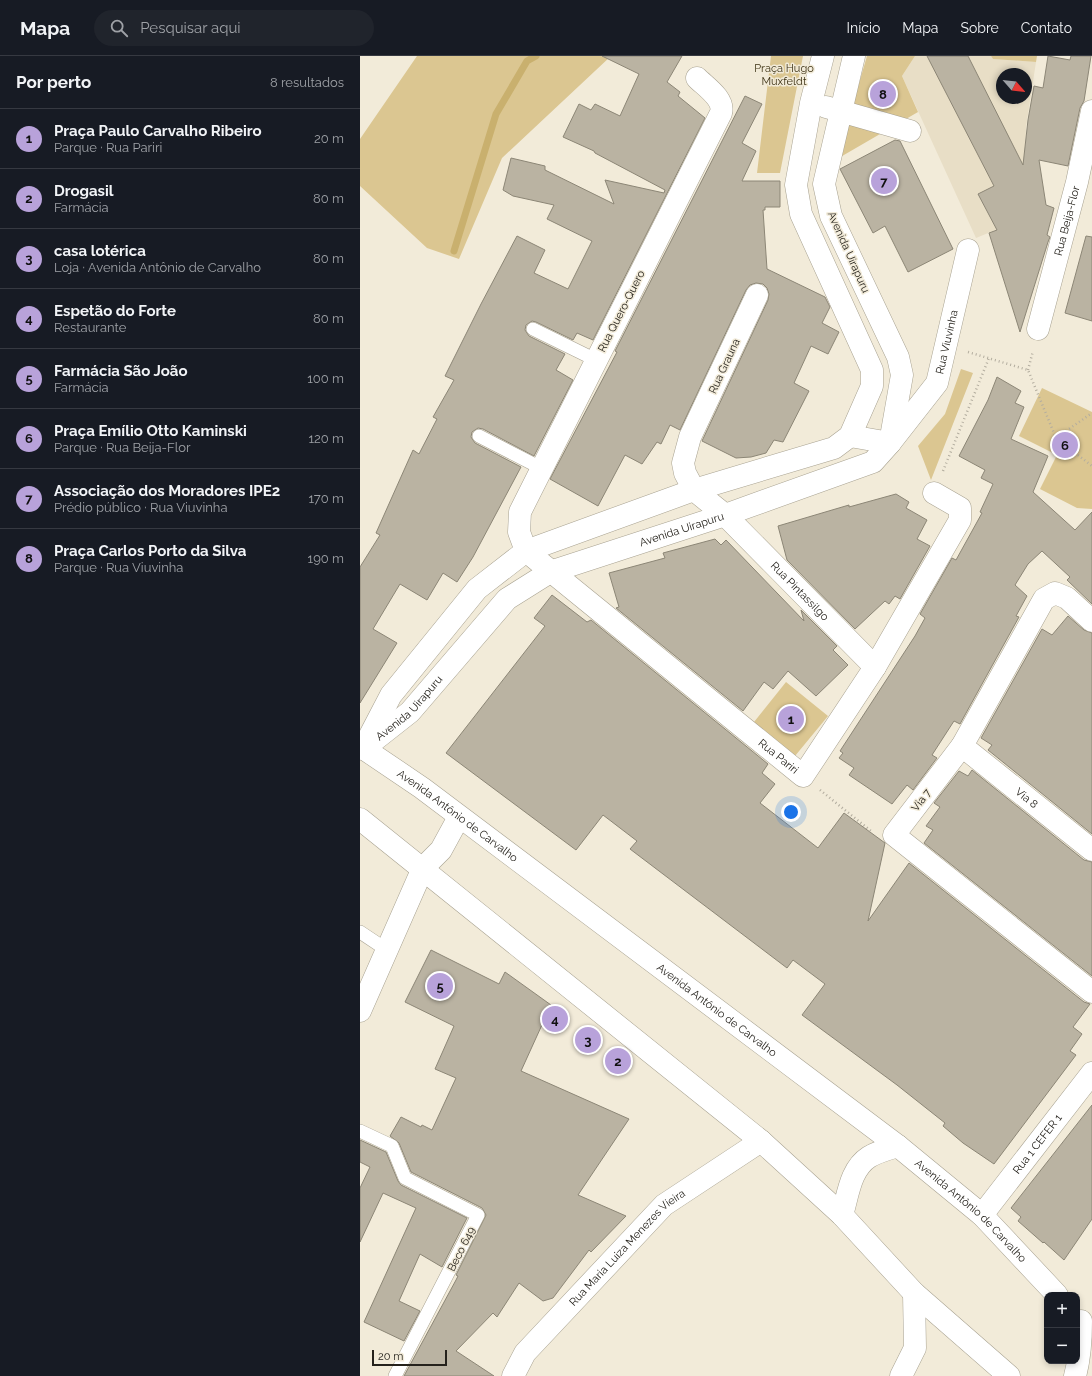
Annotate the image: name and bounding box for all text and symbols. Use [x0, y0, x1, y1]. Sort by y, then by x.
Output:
search box [94, 10, 374, 46]
text: Mapa [20, 17, 70, 39]
icon: search [108, 17, 130, 39]
text: Pesquisar aqui [140, 19, 241, 37]
text: Início [847, 20, 880, 36]
text: Mapa [902, 20, 938, 36]
text: Sobre [960, 20, 999, 36]
text: Contato [1021, 20, 1072, 36]
park label: Praça Hugo Muxfeldt [754, 62, 814, 88]
north arrow [996, 68, 1032, 104]
text: Por perto [16, 72, 91, 92]
text: 8 resultados [270, 75, 344, 90]
pin: 8 [870, 79, 896, 109]
text: Praça Paulo Carvalho Ribeiro [54, 122, 262, 140]
text: 1 [26, 131, 32, 146]
text: 20 m [314, 131, 344, 146]
text: Parque · Rua Pariri [54, 140, 162, 155]
pin: 7 [871, 166, 897, 196]
text: Drogasil [54, 182, 114, 200]
street label: Rua Beija-Flor [1052, 184, 1083, 257]
text: 2 [25, 191, 33, 206]
text: 80 m [313, 191, 344, 206]
text: Farmácia [54, 200, 109, 215]
street label: Avenida Uirapuru [825, 209, 872, 295]
text: casa lotérica [54, 242, 146, 260]
text: 3 [25, 251, 33, 266]
text: 80 m [313, 251, 344, 266]
text: Loja · Avenida Antônio de Carvalho [54, 260, 261, 275]
street label: Rua Quero-Quero [595, 268, 648, 354]
text: Espetão do Forte [54, 302, 176, 320]
street label: Rua Viuvinha [933, 309, 961, 375]
text: 4 [25, 311, 33, 326]
text: 80 m [313, 311, 344, 326]
text: Restaurante [54, 320, 126, 335]
street label: Rua Grauna [706, 337, 743, 396]
text: Farmácia São João [54, 362, 188, 380]
text: 5 [25, 371, 33, 386]
text: 100 m [307, 371, 344, 386]
text: Farmácia [54, 380, 109, 395]
text: Praça Emílio Otto Kaminski [54, 422, 247, 440]
pin: 6 [1052, 430, 1078, 460]
text: 6 [25, 431, 33, 446]
text: 120 m [308, 431, 344, 446]
text: Parque · Rua Beija-Flor [54, 440, 191, 455]
text: Associação dos Moradores IPE2 [54, 482, 280, 500]
text: 7 [25, 491, 33, 506]
text: 170 m [308, 491, 344, 506]
text: Prédio público · Rua Viuvinha [54, 500, 228, 515]
street label: Avenida Uirapuru [638, 510, 726, 549]
text: Praça Carlos Porto da Silva [54, 542, 246, 560]
text: 8 [25, 551, 33, 566]
text: 190 m [308, 551, 344, 566]
street label: Rua Pintassilgo [768, 559, 832, 624]
text: Parque · Rua Viuvinha [54, 560, 183, 575]
street label: Avenida Uirapuru [373, 673, 445, 743]
pin: 1 [778, 704, 804, 734]
street label: Rua Pariri [756, 736, 801, 777]
street label: Avenida Antônio de Carvalho [395, 767, 521, 865]
street label: Via 8 [1013, 785, 1040, 811]
street label: Via 7 [909, 786, 934, 814]
your location [781, 802, 801, 822]
street label: Avenida Antônio de Carvalho [654, 961, 780, 1060]
pin: 5 [427, 971, 453, 1001]
pin: 4 [542, 1004, 568, 1034]
pin: 3 [575, 1025, 601, 1055]
pin: 2 [605, 1046, 631, 1076]
street label: Rua 1 CEFER 1 [1010, 1111, 1065, 1177]
street label: Avenida Antônio de Carvalho [912, 1157, 1029, 1265]
street label: Rua Maria Luiza Menezes Vieira [567, 1187, 688, 1309]
street label: Beco 649 [445, 1225, 478, 1274]
map controls [1044, 1292, 1080, 1364]
button: + [1044, 1292, 1080, 1328]
button: − [1044, 1328, 1080, 1364]
scale bar [372, 1348, 447, 1367]
text: 20 m [378, 1350, 403, 1363]

